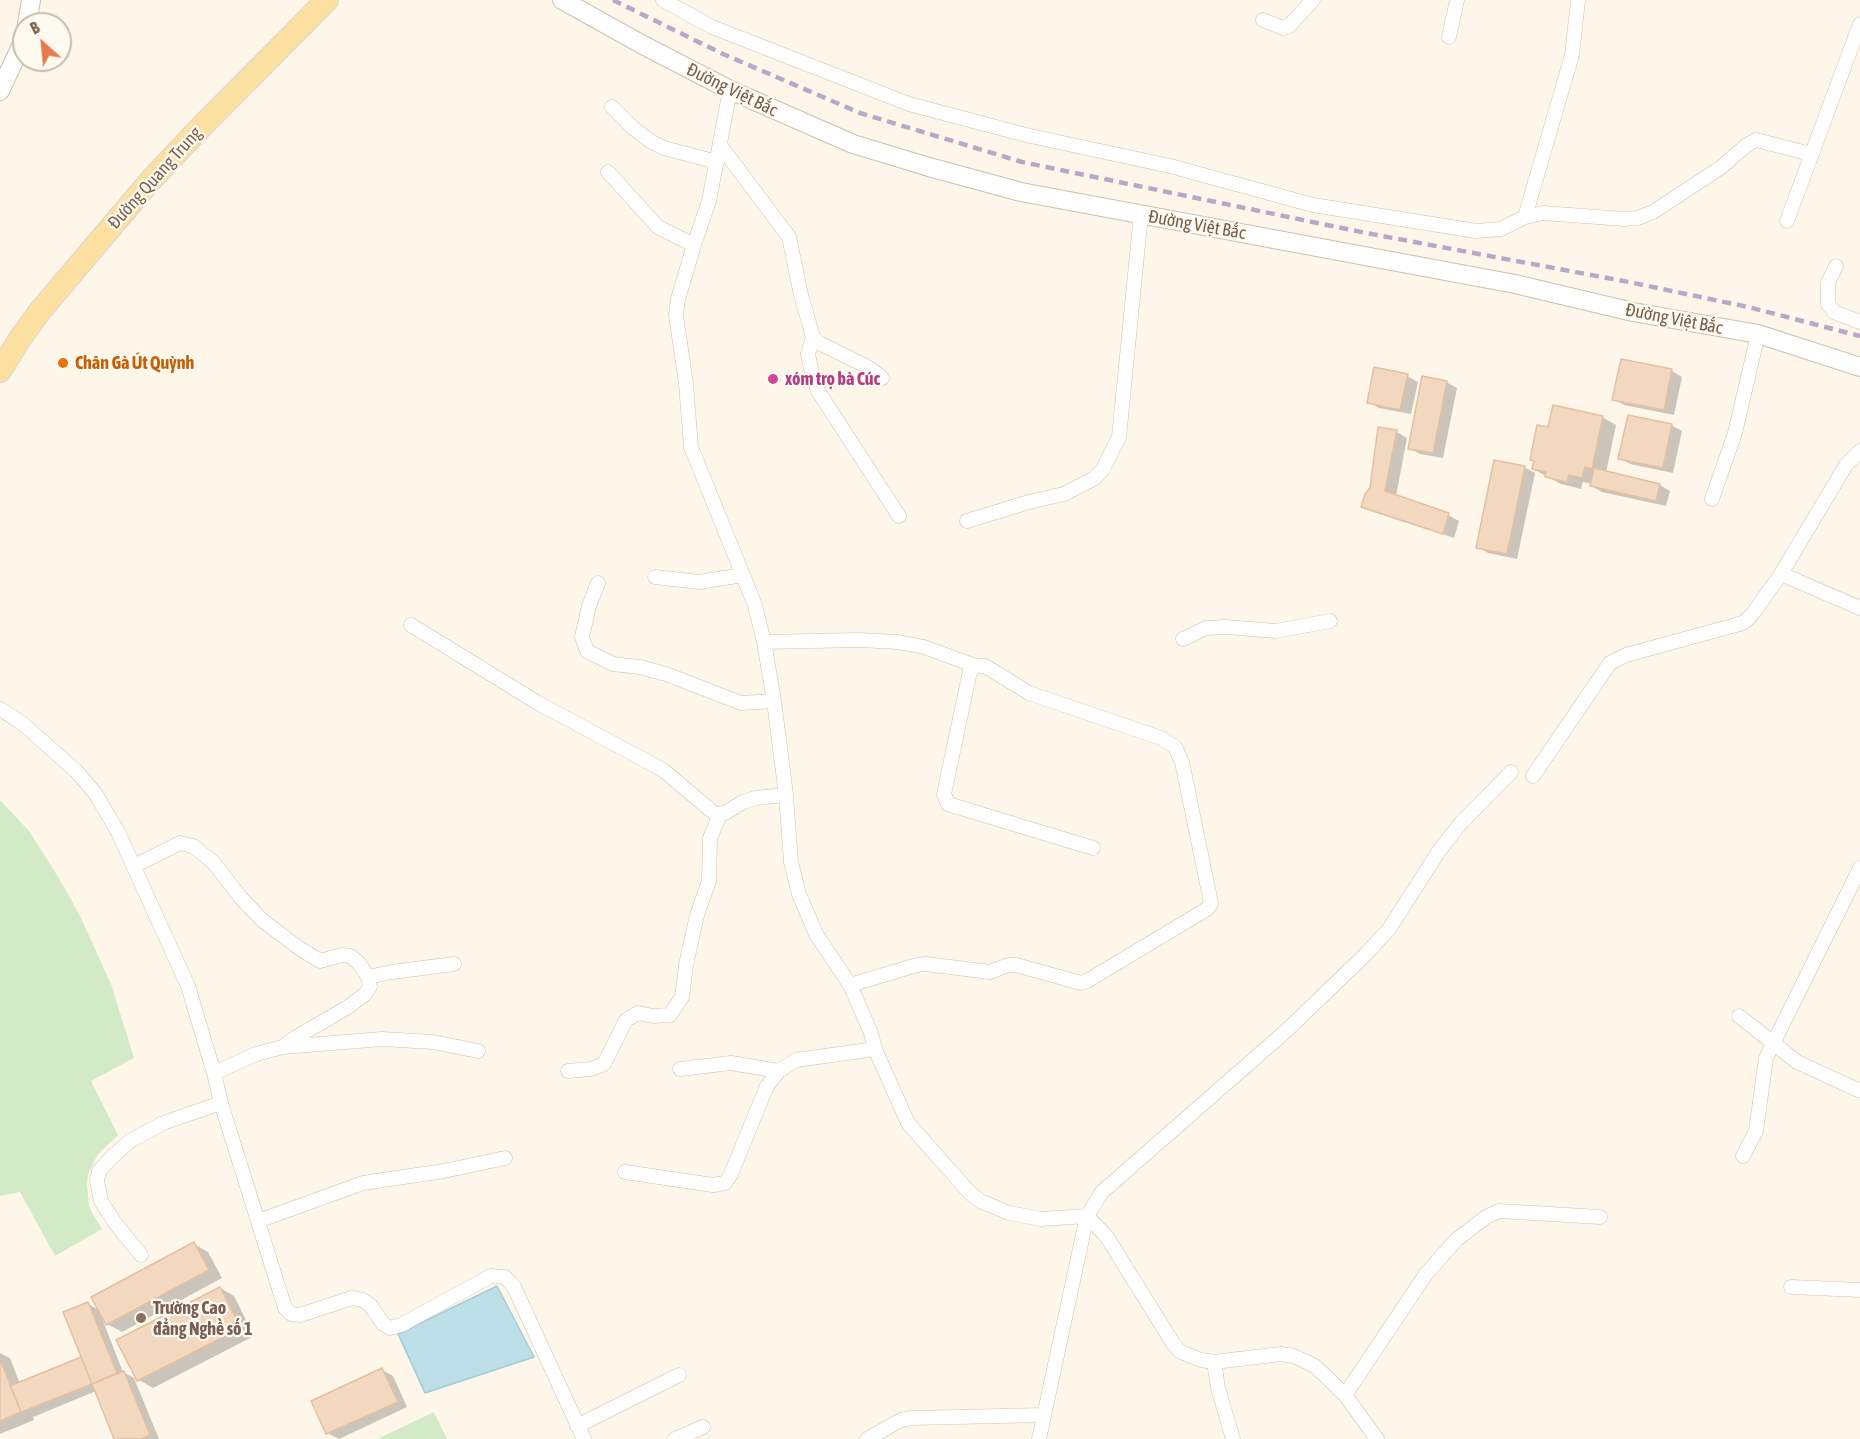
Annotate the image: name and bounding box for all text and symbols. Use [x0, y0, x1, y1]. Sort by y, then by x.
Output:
north arrow [12, 12, 72, 72]
text: B [27, 18, 42, 37]
street label: Đường Việt Bắc [683, 59, 781, 121]
street label: Đường Quang Trung [103, 122, 207, 234]
street label: Đường Việt Bắc [1147, 206, 1247, 244]
street label: Đường Việt Bắc [1624, 299, 1724, 339]
place label: Chân Gà Út Quỳnh [75, 352, 194, 374]
marker: Chân Gà Út Quỳnh [56, 356, 70, 370]
place label: xóm trọ bà Cúc [785, 368, 880, 390]
marker: xóm trọ bà Cúc [766, 372, 780, 386]
place label: Trường Cao đẳng Nghề số 1 [153, 1297, 252, 1340]
marker: Trường Cao đẳng Nghề số 1 [134, 1311, 148, 1325]

